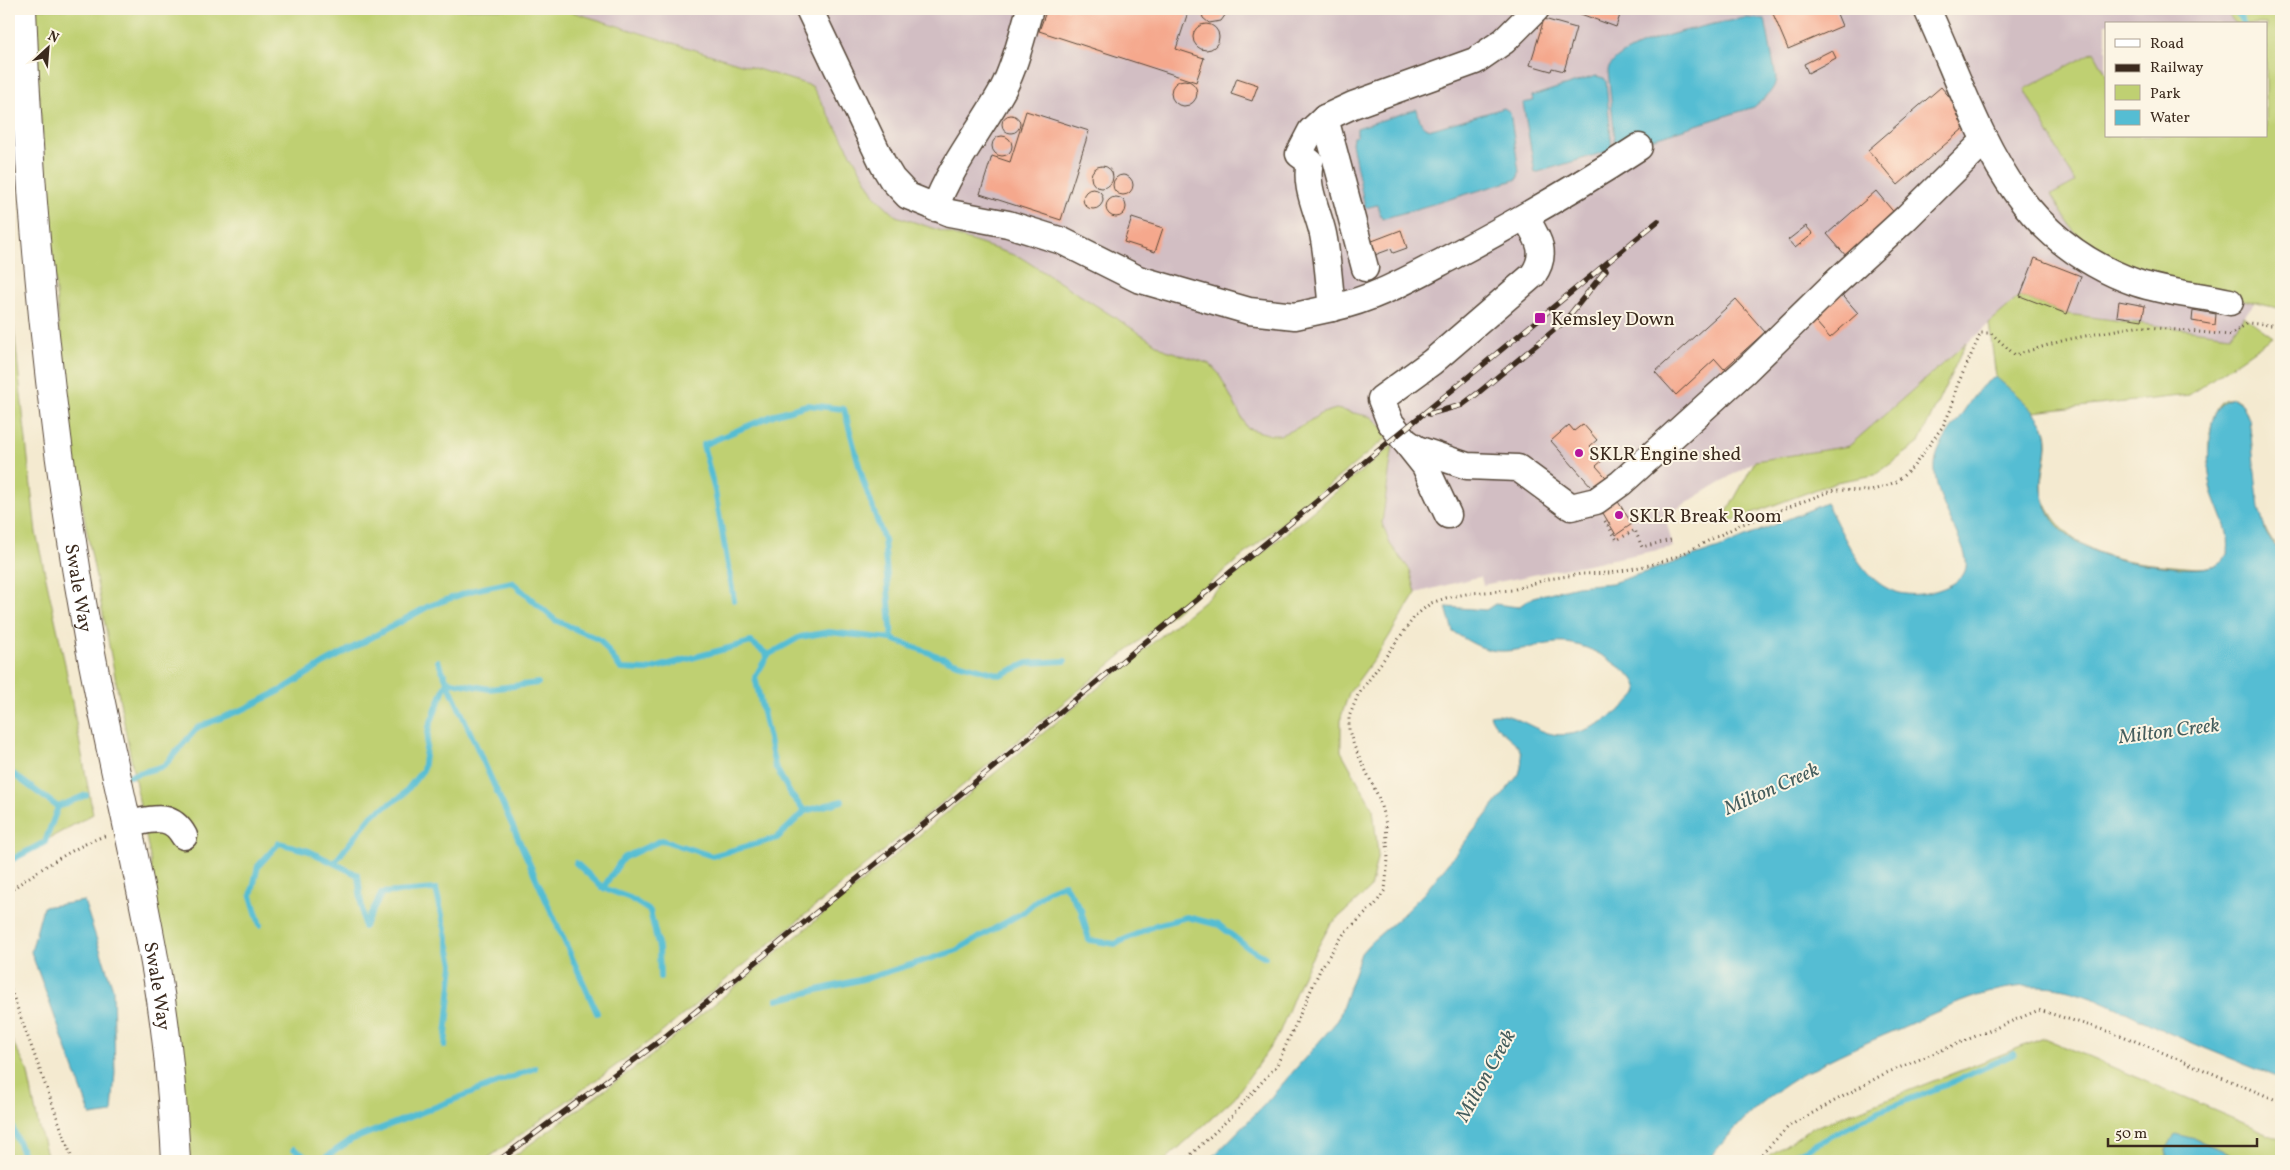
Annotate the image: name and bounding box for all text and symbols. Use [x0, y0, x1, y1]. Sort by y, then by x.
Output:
north arrow [22, 22, 72, 72]
legend [2105, 22, 2268, 138]
text: N [44, 27, 62, 48]
text: Road [2150, 34, 2184, 55]
text: Railway [2150, 58, 2203, 79]
text: Park [2150, 84, 2181, 105]
text: Water [2150, 108, 2190, 129]
place label: Kemsley Down [1551, 307, 1675, 333]
marker: Kemsley Down [1533, 311, 1547, 325]
place label: SKLR Engine shed [1589, 442, 1741, 468]
marker: SKLR Engine shed [1573, 447, 1585, 459]
place label: SKLR Break Room [1629, 504, 1782, 530]
marker: SKLR Break Room [1613, 509, 1625, 521]
street label: Swale Way [57, 542, 98, 635]
water label: Milton Creek [2116, 712, 2221, 752]
water label: Milton Creek [1719, 756, 1824, 824]
street label: Swale Way [136, 940, 176, 1032]
water label: Milton Creek [1449, 1025, 1524, 1128]
scale bar [2108, 1115, 2256, 1147]
text: 50 m [2115, 1124, 2147, 1145]

